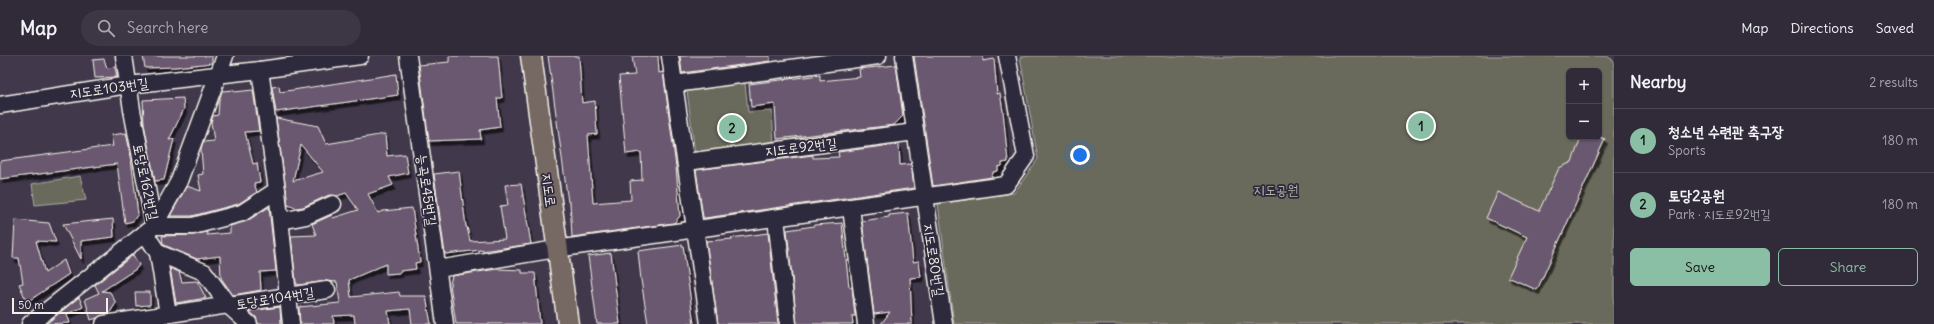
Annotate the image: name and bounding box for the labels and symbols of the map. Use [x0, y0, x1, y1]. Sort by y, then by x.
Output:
street label: 지도로103번길 [69, 73, 150, 102]
pin: 1 [1408, 111, 1434, 141]
pin: 2 [719, 113, 745, 143]
street label: 지도로92번길 [764, 134, 839, 160]
street label: 토당로162번길 [129, 142, 163, 223]
your location [1070, 145, 1090, 165]
street label: 능곡로45번길 [413, 153, 441, 228]
street label: 지도로 [538, 172, 560, 208]
park label: 지도공원 [1253, 181, 1299, 199]
street label: 지도로80번길 [919, 222, 949, 298]
street label: 토당로104번길 [234, 283, 316, 313]
scale bar [12, 296, 108, 315]

